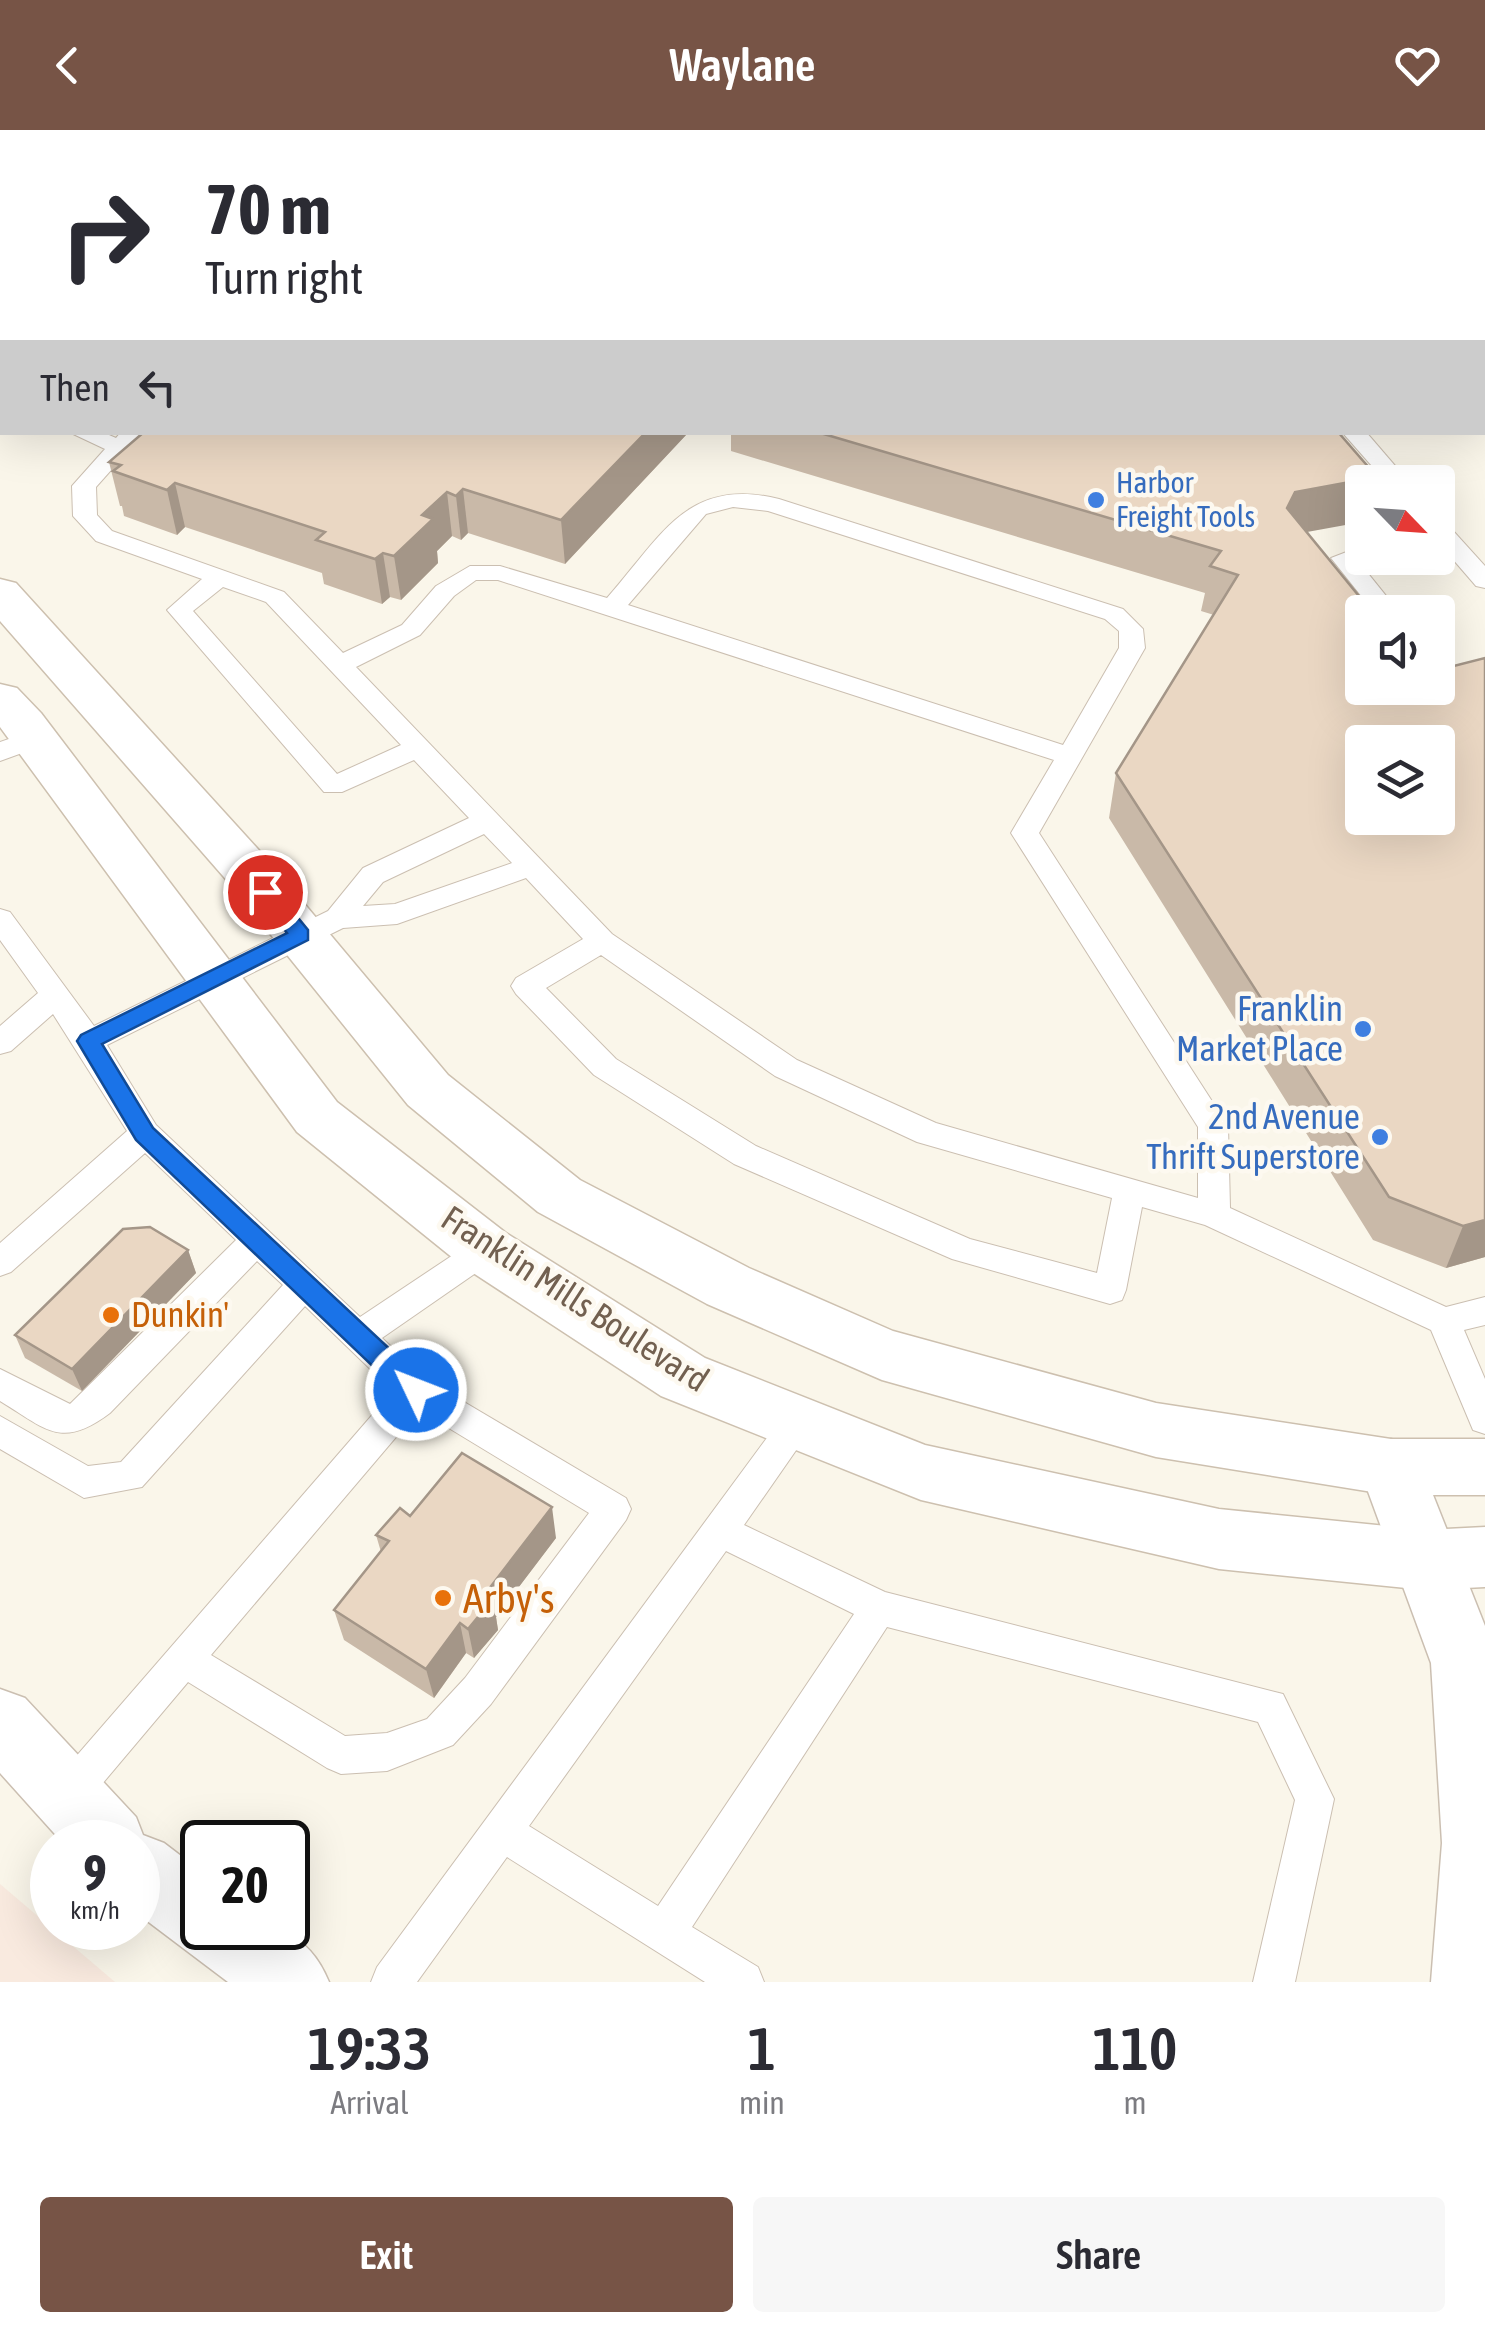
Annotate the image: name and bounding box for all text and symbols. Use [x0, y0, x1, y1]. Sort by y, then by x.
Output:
icon: back [40, 38, 95, 93]
icon: heart [1390, 38, 1445, 93]
text: Waylane [670, 39, 815, 91]
text: 70 m [205, 169, 331, 249]
icon: right [40, 170, 170, 300]
text: Turn right [205, 252, 363, 304]
icon: left [130, 360, 185, 415]
text: Then [40, 366, 110, 409]
place label: Harbor Freight Tools [1116, 465, 1255, 533]
north arrow [1345, 465, 1455, 575]
map controls [1345, 465, 1455, 835]
marker: Harbor Freight Tools [1085, 489, 1107, 511]
button: sound [1345, 595, 1455, 705]
button: layers [1345, 725, 1455, 835]
pin [223, 850, 308, 935]
icon: arrive [238, 865, 293, 920]
place label: Franklin Market Place [1176, 988, 1343, 1068]
marker: Franklin Market Place [1352, 1018, 1374, 1040]
place label: 2nd Avenue Thrift Superstore [1146, 1096, 1360, 1176]
marker: 2nd Avenue Thrift Superstore [1369, 1126, 1391, 1148]
street label: Franklin Mills Boulevard [435, 1197, 716, 1399]
place label: Dunkin' [131, 1294, 229, 1334]
marker: Dunkin' [100, 1304, 122, 1326]
position arrow [364, 1338, 468, 1442]
place label: Arby's [463, 1574, 554, 1622]
marker: Arby's [432, 1587, 454, 1609]
speed limit sign: 20 [180, 1820, 310, 1950]
text: 9 [83, 1844, 107, 1902]
text: km/h [70, 1896, 120, 1924]
text: 19:33 [308, 2014, 431, 2083]
text: 1 [748, 2014, 776, 2083]
text: 110 [1093, 2014, 1177, 2083]
text: Arrival [330, 2084, 409, 2121]
text: min [739, 2084, 785, 2121]
text: m [1123, 2084, 1146, 2121]
button: Exit [40, 2197, 733, 2312]
button: Share [753, 2197, 1445, 2312]

